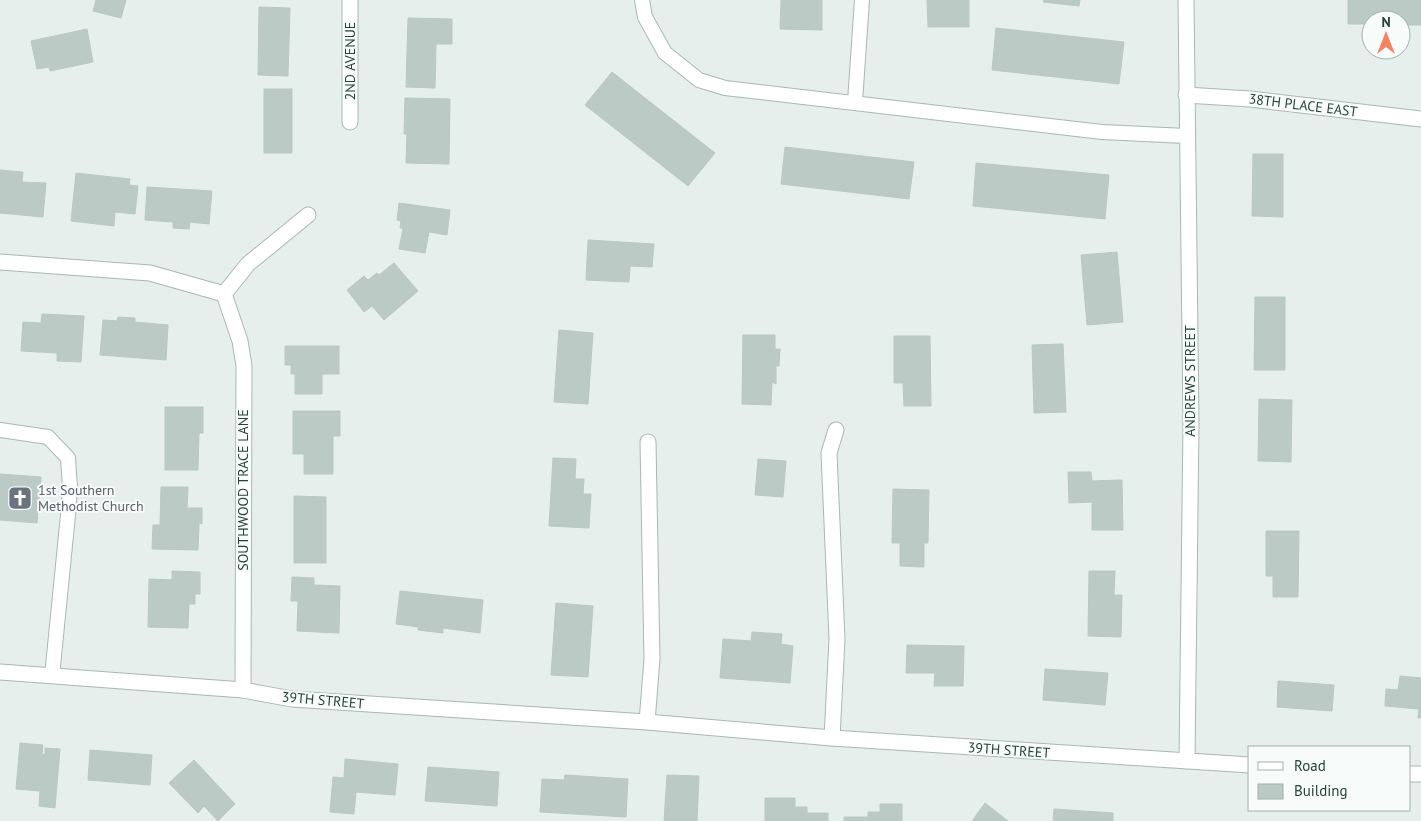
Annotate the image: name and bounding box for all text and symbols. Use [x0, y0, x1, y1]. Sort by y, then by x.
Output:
north arrow [1361, 10, 1411, 60]
text: N [1381, 13, 1391, 31]
street label: 2ND AVENUE [341, 22, 359, 100]
street label: 38TH PLACE EAST [1248, 89, 1359, 121]
street label: ANDREWS STREET [1181, 325, 1199, 437]
street label: SOUTHWOOD TRACE LANE [234, 409, 252, 571]
place label: 1st Southern Methodist Church [38, 481, 144, 515]
church icon: 1st Southern Methodist Church [7, 485, 33, 511]
street label: 39TH STREET [281, 687, 365, 713]
street label: 39TH STREET [967, 738, 1051, 762]
legend [1248, 746, 1411, 811]
text: Road [1294, 756, 1326, 775]
text: Building [1294, 781, 1348, 800]

